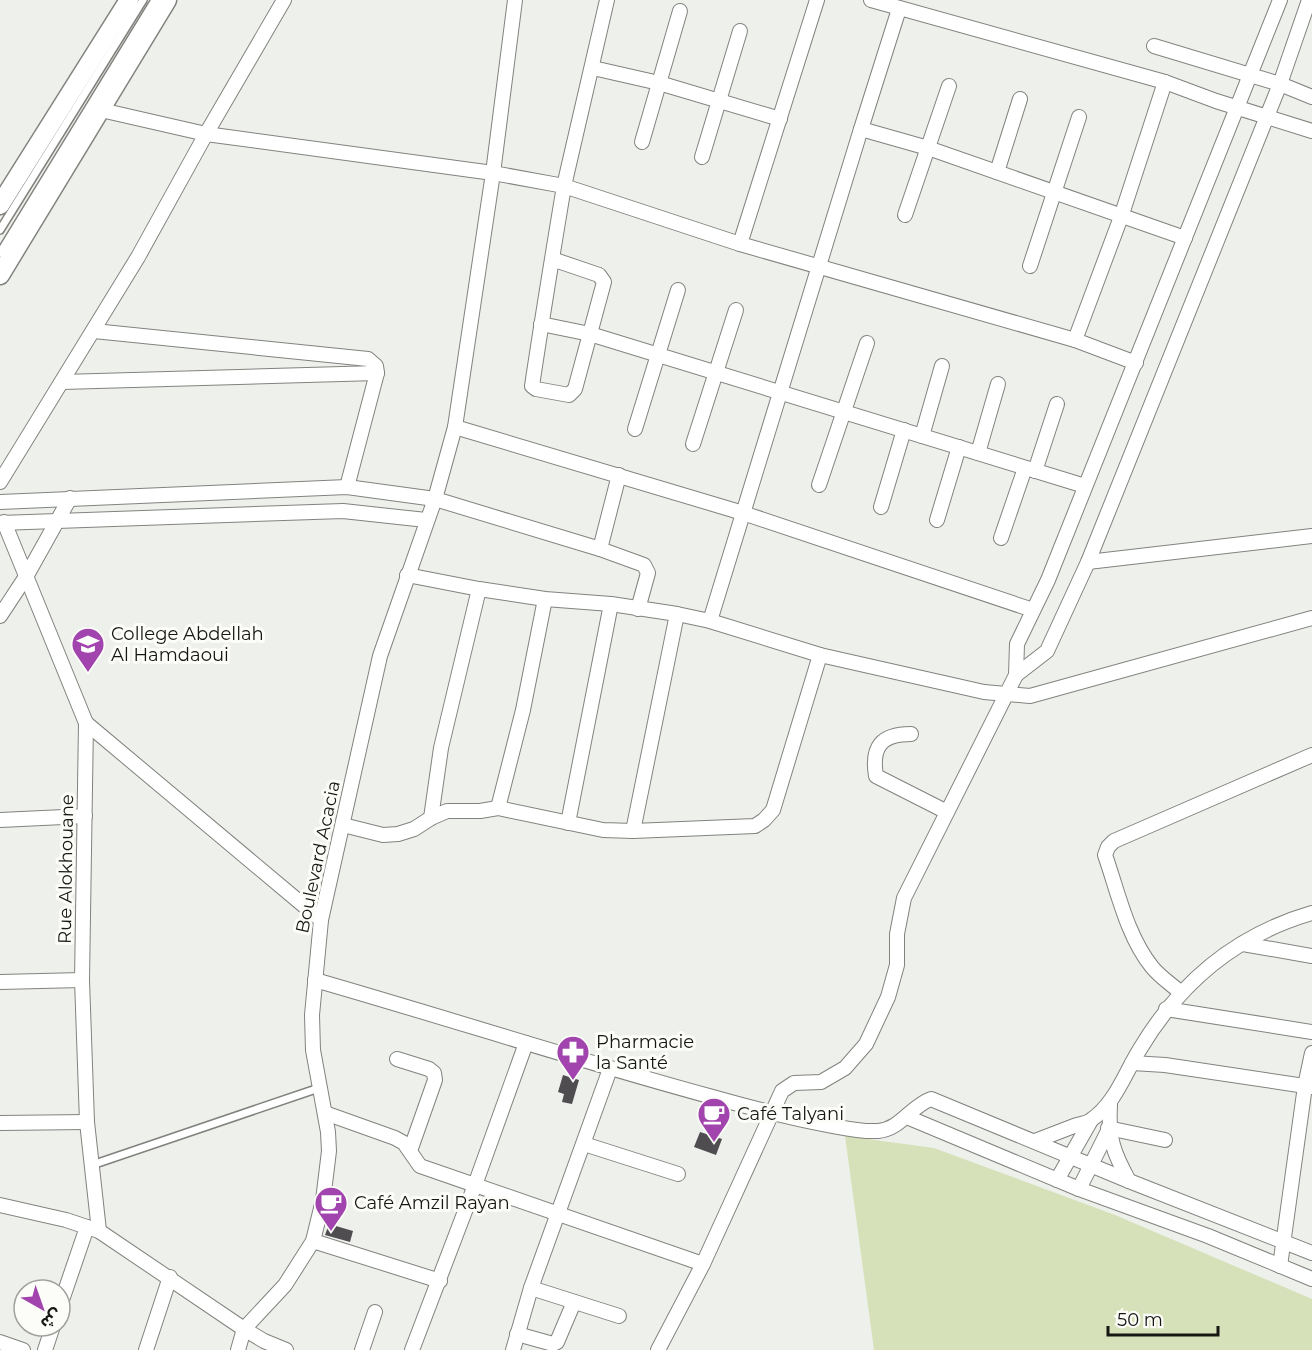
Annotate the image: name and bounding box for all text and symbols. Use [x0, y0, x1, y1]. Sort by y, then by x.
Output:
place label: College Abdellah Al Hamdaoui [111, 623, 264, 666]
school or university icon: College Abdellah Al Hamdaoui [70, 626, 106, 673]
street label: Boulevard Acacia [291, 779, 345, 935]
street label: Rue Alokhouane [54, 794, 78, 944]
place label: Pharmacie la Santé [596, 1031, 694, 1074]
pharmacy icon: Pharmacie la Santé [555, 1034, 591, 1081]
cafe icon: Café Talyani [696, 1096, 732, 1143]
place label: Café Talyani [737, 1103, 844, 1125]
cafe icon: Café Amzil Rayan [313, 1185, 349, 1232]
place label: Café Amzil Rayan [354, 1192, 510, 1214]
north arrow [12, 1278, 72, 1338]
scale bar [1108, 1299, 1218, 1337]
text: ش [37, 1305, 66, 1333]
text: 50 m [1117, 1309, 1163, 1331]

